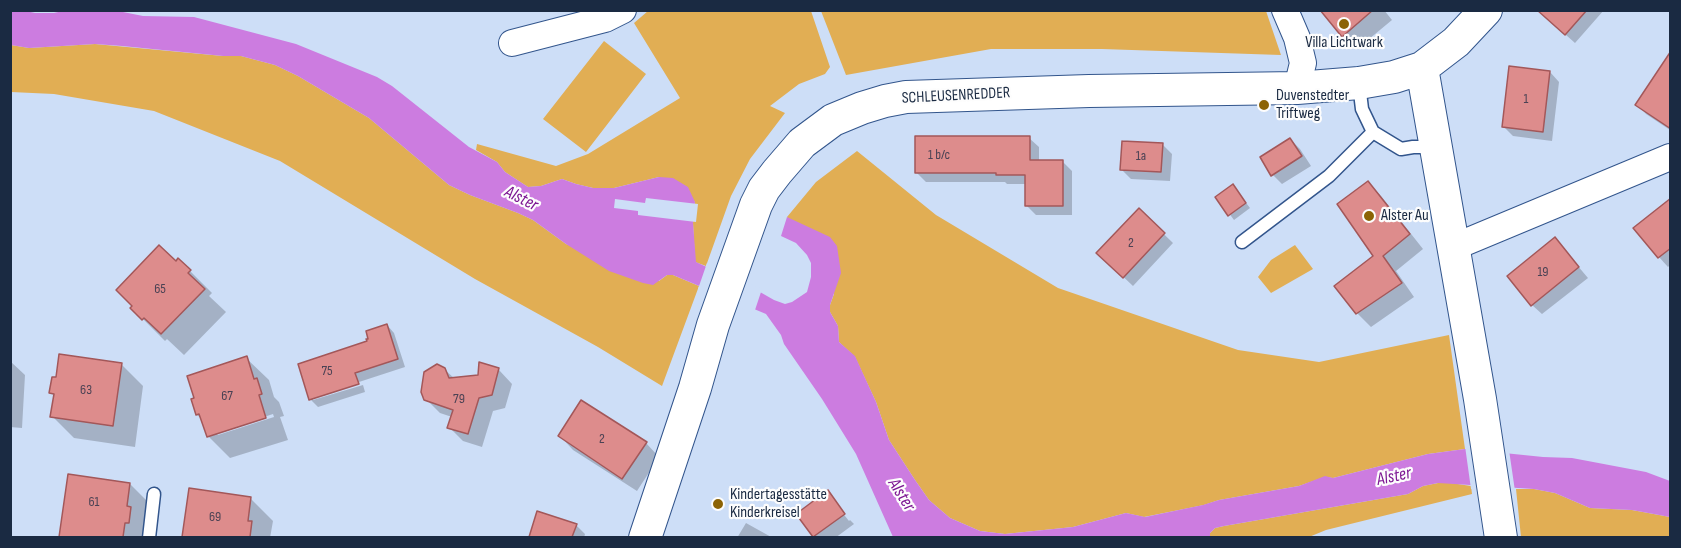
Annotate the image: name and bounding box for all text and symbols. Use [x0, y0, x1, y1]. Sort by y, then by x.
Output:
marker: Villa Lichtwark [1337, 17, 1351, 31]
place label: Villa Lichtwark [1305, 33, 1383, 53]
street label: SCHLEUSENREDDER [901, 84, 1011, 108]
place label: Duvenstedter Triftweg [1276, 86, 1349, 124]
house number: 1 [1524, 91, 1528, 107]
marker: Duvenstedter Triftweg [1257, 98, 1271, 112]
house number: 1 b/c [928, 147, 950, 163]
house number: 1a [1136, 148, 1146, 164]
water label: Alster [501, 181, 541, 217]
place label: Alster Au [1381, 206, 1429, 226]
marker: Alster Au [1362, 209, 1376, 223]
house number: 2 [1128, 235, 1134, 251]
house number: 19 [1537, 264, 1549, 280]
house number: 65 [154, 281, 166, 297]
house number: 75 [321, 363, 333, 379]
house number: 63 [80, 382, 92, 398]
house number: 67 [221, 388, 233, 404]
house number: 79 [453, 391, 465, 407]
house number: 2 [599, 431, 605, 447]
water label: Alster [1375, 463, 1413, 491]
water label: Alster [883, 475, 919, 515]
place label: Kindertagesstätte Kinderkreisel [730, 485, 827, 523]
house number: 61 [88, 494, 100, 510]
marker: Kindertagesstätte Kinderkreisel [711, 497, 725, 511]
house number: 69 [209, 509, 221, 525]

